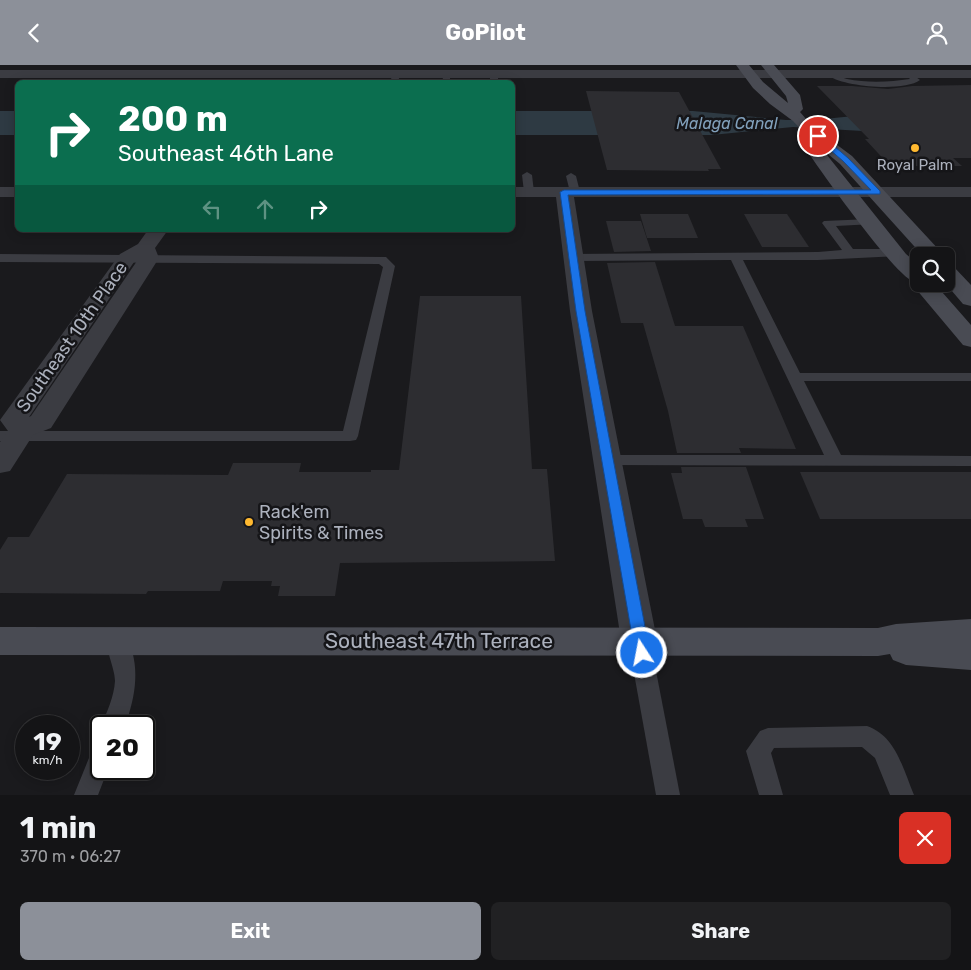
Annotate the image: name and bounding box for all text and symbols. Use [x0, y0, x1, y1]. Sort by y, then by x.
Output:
icon: back [20, 19, 48, 47]
text: GoPilot [445, 19, 526, 46]
icon: person [923, 19, 951, 47]
text: 200 m [118, 98, 228, 140]
icon: right [35, 100, 100, 165]
water label: Malaga Canal [676, 114, 779, 133]
pin [797, 115, 839, 157]
icon: arrive [804, 122, 832, 150]
text: Southeast 46th Lane [118, 140, 334, 167]
marker: Royal Palm [909, 142, 921, 154]
place label: Royal Palm [877, 156, 953, 174]
icon: left [198, 195, 226, 223]
icon: ahead [251, 195, 279, 223]
icon: right [304, 195, 332, 223]
map controls [910, 247, 955, 292]
button: search [910, 247, 955, 292]
street label: Southeast 10th Place [12, 258, 132, 416]
place label: Rack'em Spirits & Times [259, 501, 384, 544]
marker: Rack'em Spirits & Times [243, 516, 255, 528]
position arrow [615, 626, 667, 678]
street label: Southeast 47th Terrace [325, 628, 553, 653]
speed limit sign: 20 [90, 715, 155, 780]
text: 19 [33, 727, 62, 756]
text: km/h [33, 753, 62, 767]
text: 1 min [20, 810, 97, 846]
button: close [899, 812, 951, 864]
text: 370 m · 06:27 [20, 847, 121, 866]
button: Exit [20, 902, 481, 960]
button: Share [491, 902, 951, 960]

